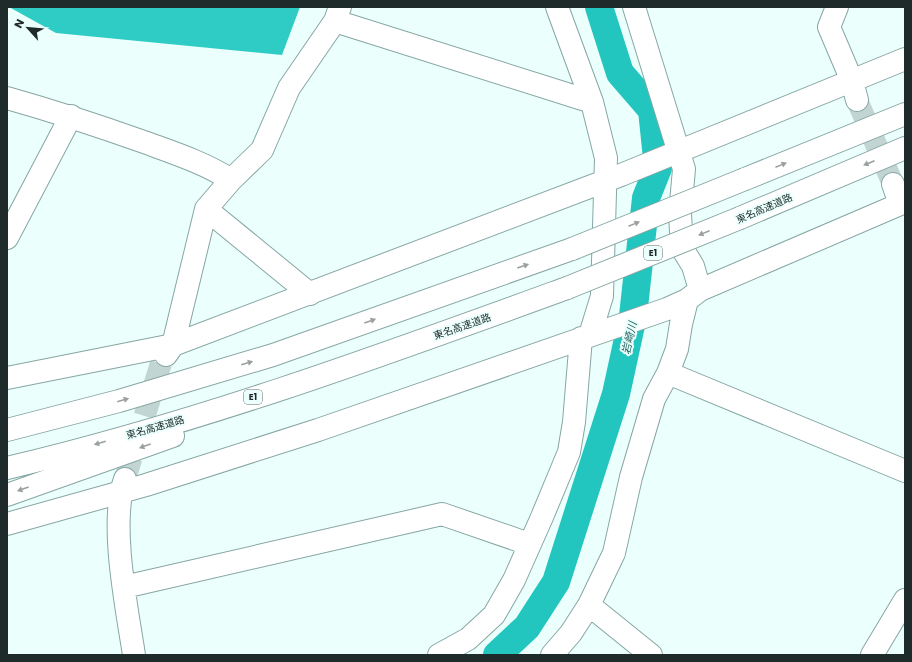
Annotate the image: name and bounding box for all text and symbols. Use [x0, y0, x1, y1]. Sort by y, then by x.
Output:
north arrow [8, 8, 48, 48]
text: N [10, 16, 28, 31]
one-way arrow [775, 161, 787, 167]
one-way arrow [863, 161, 875, 167]
street label: 東名高速道路 [734, 190, 795, 227]
one-way arrow [629, 220, 641, 226]
one-way arrow [698, 230, 709, 236]
road number: E1 [644, 246, 662, 260]
one-way arrow [518, 263, 530, 269]
street label: 東名高速道路 [431, 310, 493, 343]
one-way arrow [365, 317, 377, 323]
water label: 岩崎川 [617, 319, 641, 356]
one-way arrow [242, 360, 254, 366]
road number: E1 [244, 390, 262, 404]
one-way arrow [117, 397, 129, 403]
street label: 東名高速道路 [124, 412, 186, 443]
one-way arrow [93, 440, 105, 446]
one-way arrow [139, 443, 151, 449]
one-way arrow [16, 487, 28, 493]

